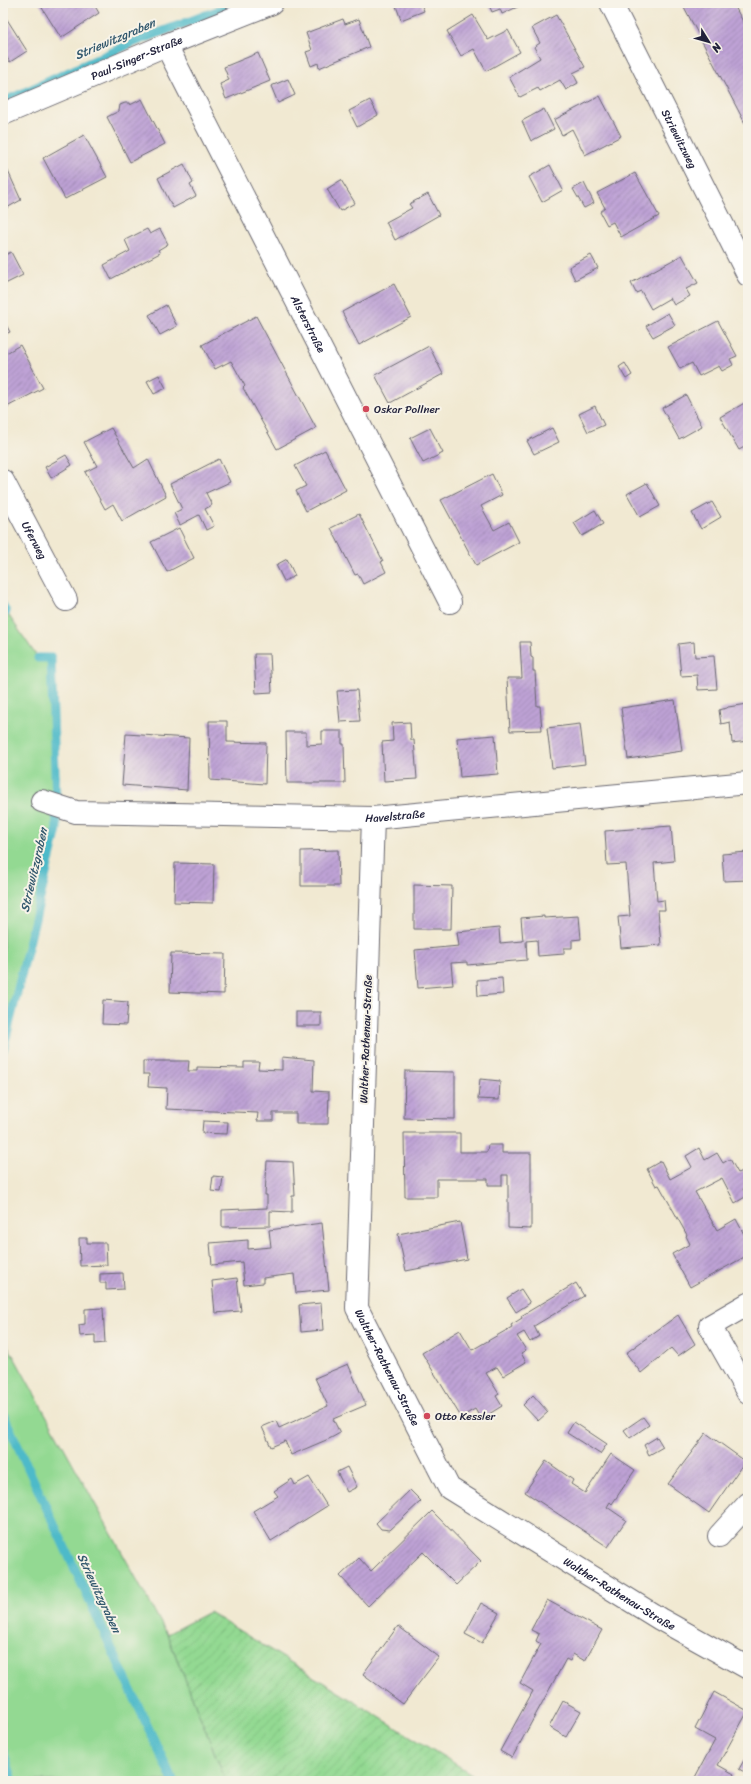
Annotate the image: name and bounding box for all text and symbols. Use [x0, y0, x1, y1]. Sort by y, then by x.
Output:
water label: Striewitzgraben [71, 12, 160, 66]
north arrow [689, 22, 729, 62]
street label: Paul-Singer-Straße [88, 30, 186, 85]
text: N [706, 38, 727, 57]
street label: Striewitzweg [656, 106, 703, 172]
street label: Alsterstraße [285, 291, 331, 357]
place label: Oskar Pollner [374, 400, 441, 419]
marker: Oskar Pollner [361, 404, 371, 414]
street label: Uferweg [16, 518, 53, 563]
street label: Havelstraße [365, 804, 426, 828]
water label: Striewitzgraben [14, 824, 55, 914]
street label: Walther-Rathenau-Straße [354, 974, 378, 1104]
street label: Walther-Rathenau-Straße [350, 1306, 425, 1429]
place label: Otto Kessler [435, 1407, 497, 1426]
marker: Otto Kessler [422, 1411, 432, 1421]
water label: Striewitzgraben [71, 1549, 128, 1638]
street label: Walther-Rathenau-Straße [560, 1552, 680, 1636]

